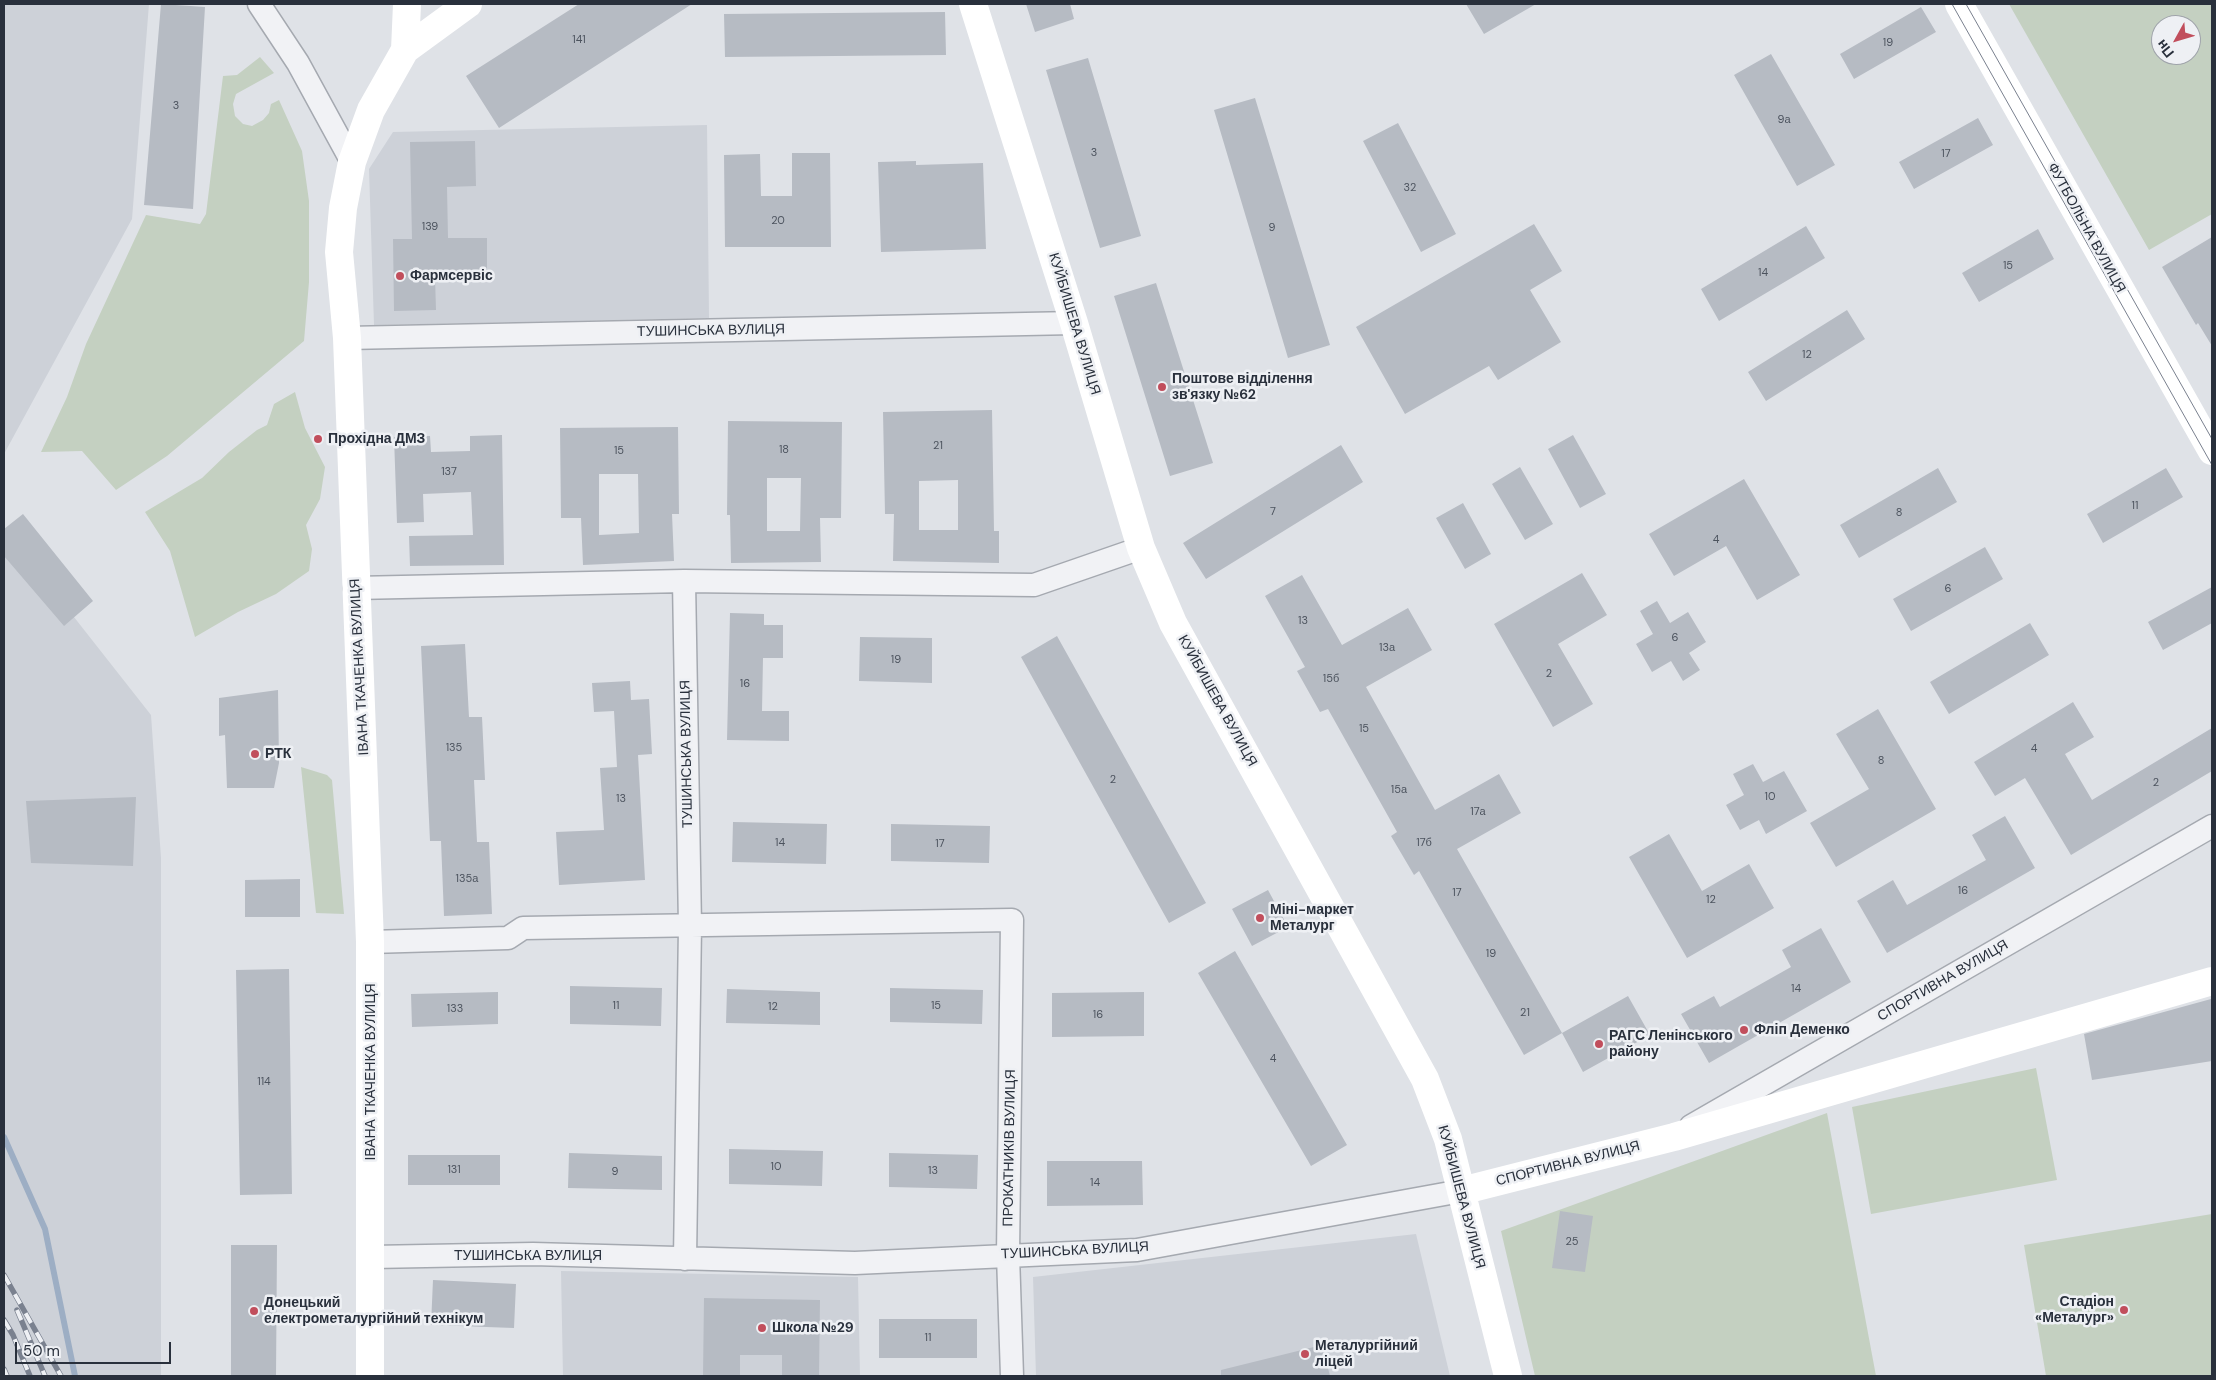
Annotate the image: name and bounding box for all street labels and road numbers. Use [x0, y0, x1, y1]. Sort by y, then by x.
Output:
street label: ФУТБОЛЬНА ВУЛИЦЯ [2043, 160, 2129, 296]
street label: КУЙБИШЕВА ВУЛИЦЯ [1044, 251, 1104, 397]
street label: ТУШИНСЬКА ВУЛИЦЯ [637, 321, 785, 341]
street label: ІВАНА ТКАЧЕНКА ВУЛИЦЯ [347, 578, 373, 756]
street label: КУЙБИШЕВА ВУЛИЦЯ [1174, 632, 1260, 770]
street label: ТУШИНСЬКА ВУЛИЦЯ [677, 680, 697, 828]
street label: СПОРТИВНА ВУЛИЦЯ [1875, 937, 2011, 1025]
street label: ІВАНА ТКАЧЕНКА ВУЛИЦЯ [363, 983, 379, 1161]
street label: ПРОКАТНИКІВ ВУЛИЦЯ [1000, 1069, 1020, 1227]
street label: КУЙБИШЕВА ВУЛИЦЯ [1434, 1124, 1488, 1270]
street label: СПОРТИВНА ВУЛИЦЯ [1494, 1138, 1642, 1190]
street label: ТУШИНСЬКА ВУЛИЦЯ [1001, 1239, 1149, 1263]
street label: ТУШИНСЬКА ВУЛИЦЯ [454, 1248, 602, 1264]

